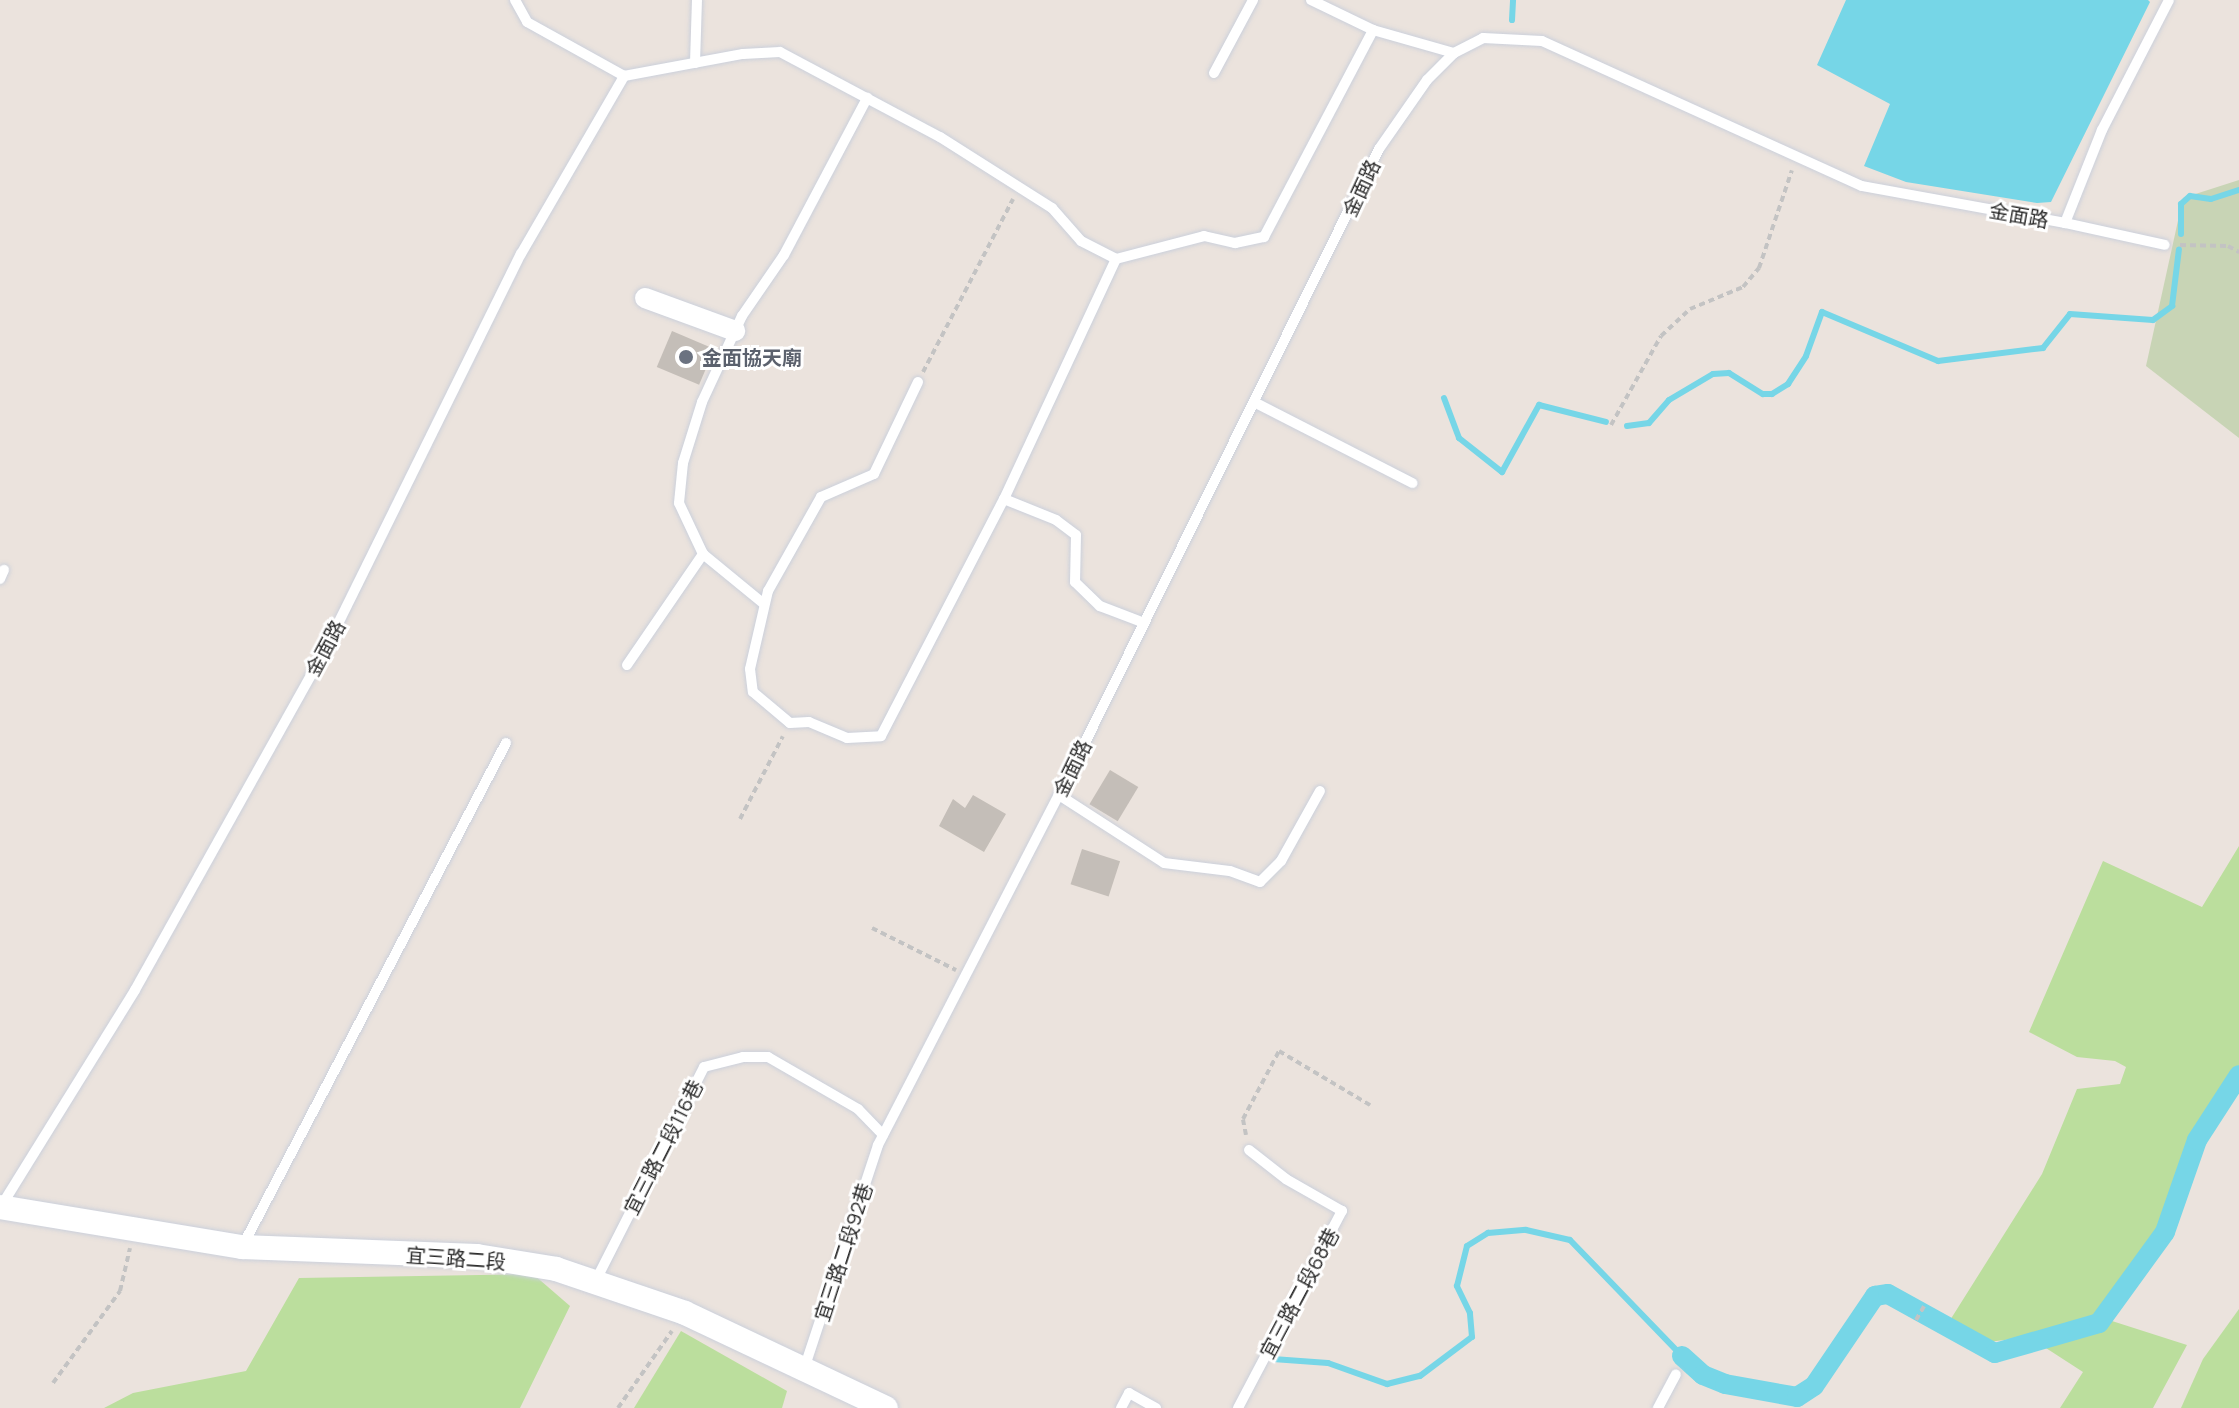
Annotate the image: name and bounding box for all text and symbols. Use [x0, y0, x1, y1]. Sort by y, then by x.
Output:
street label: 金面路 [1337, 156, 1385, 220]
street label: 金面路 [1987, 198, 2051, 232]
place label: 金面協天廟 [702, 345, 802, 369]
marker: 金面協天廟 [677, 348, 695, 366]
street label: 金面路 [300, 616, 350, 680]
street label: 金面路 [1048, 736, 1096, 800]
street label: 宜三路二段116巷 [619, 1076, 707, 1218]
street label: 宜三路二段92巷 [809, 1180, 877, 1324]
street label: 宜三路二段68巷 [1255, 1224, 1343, 1362]
street label: 宜三路二段 [405, 1243, 507, 1273]

